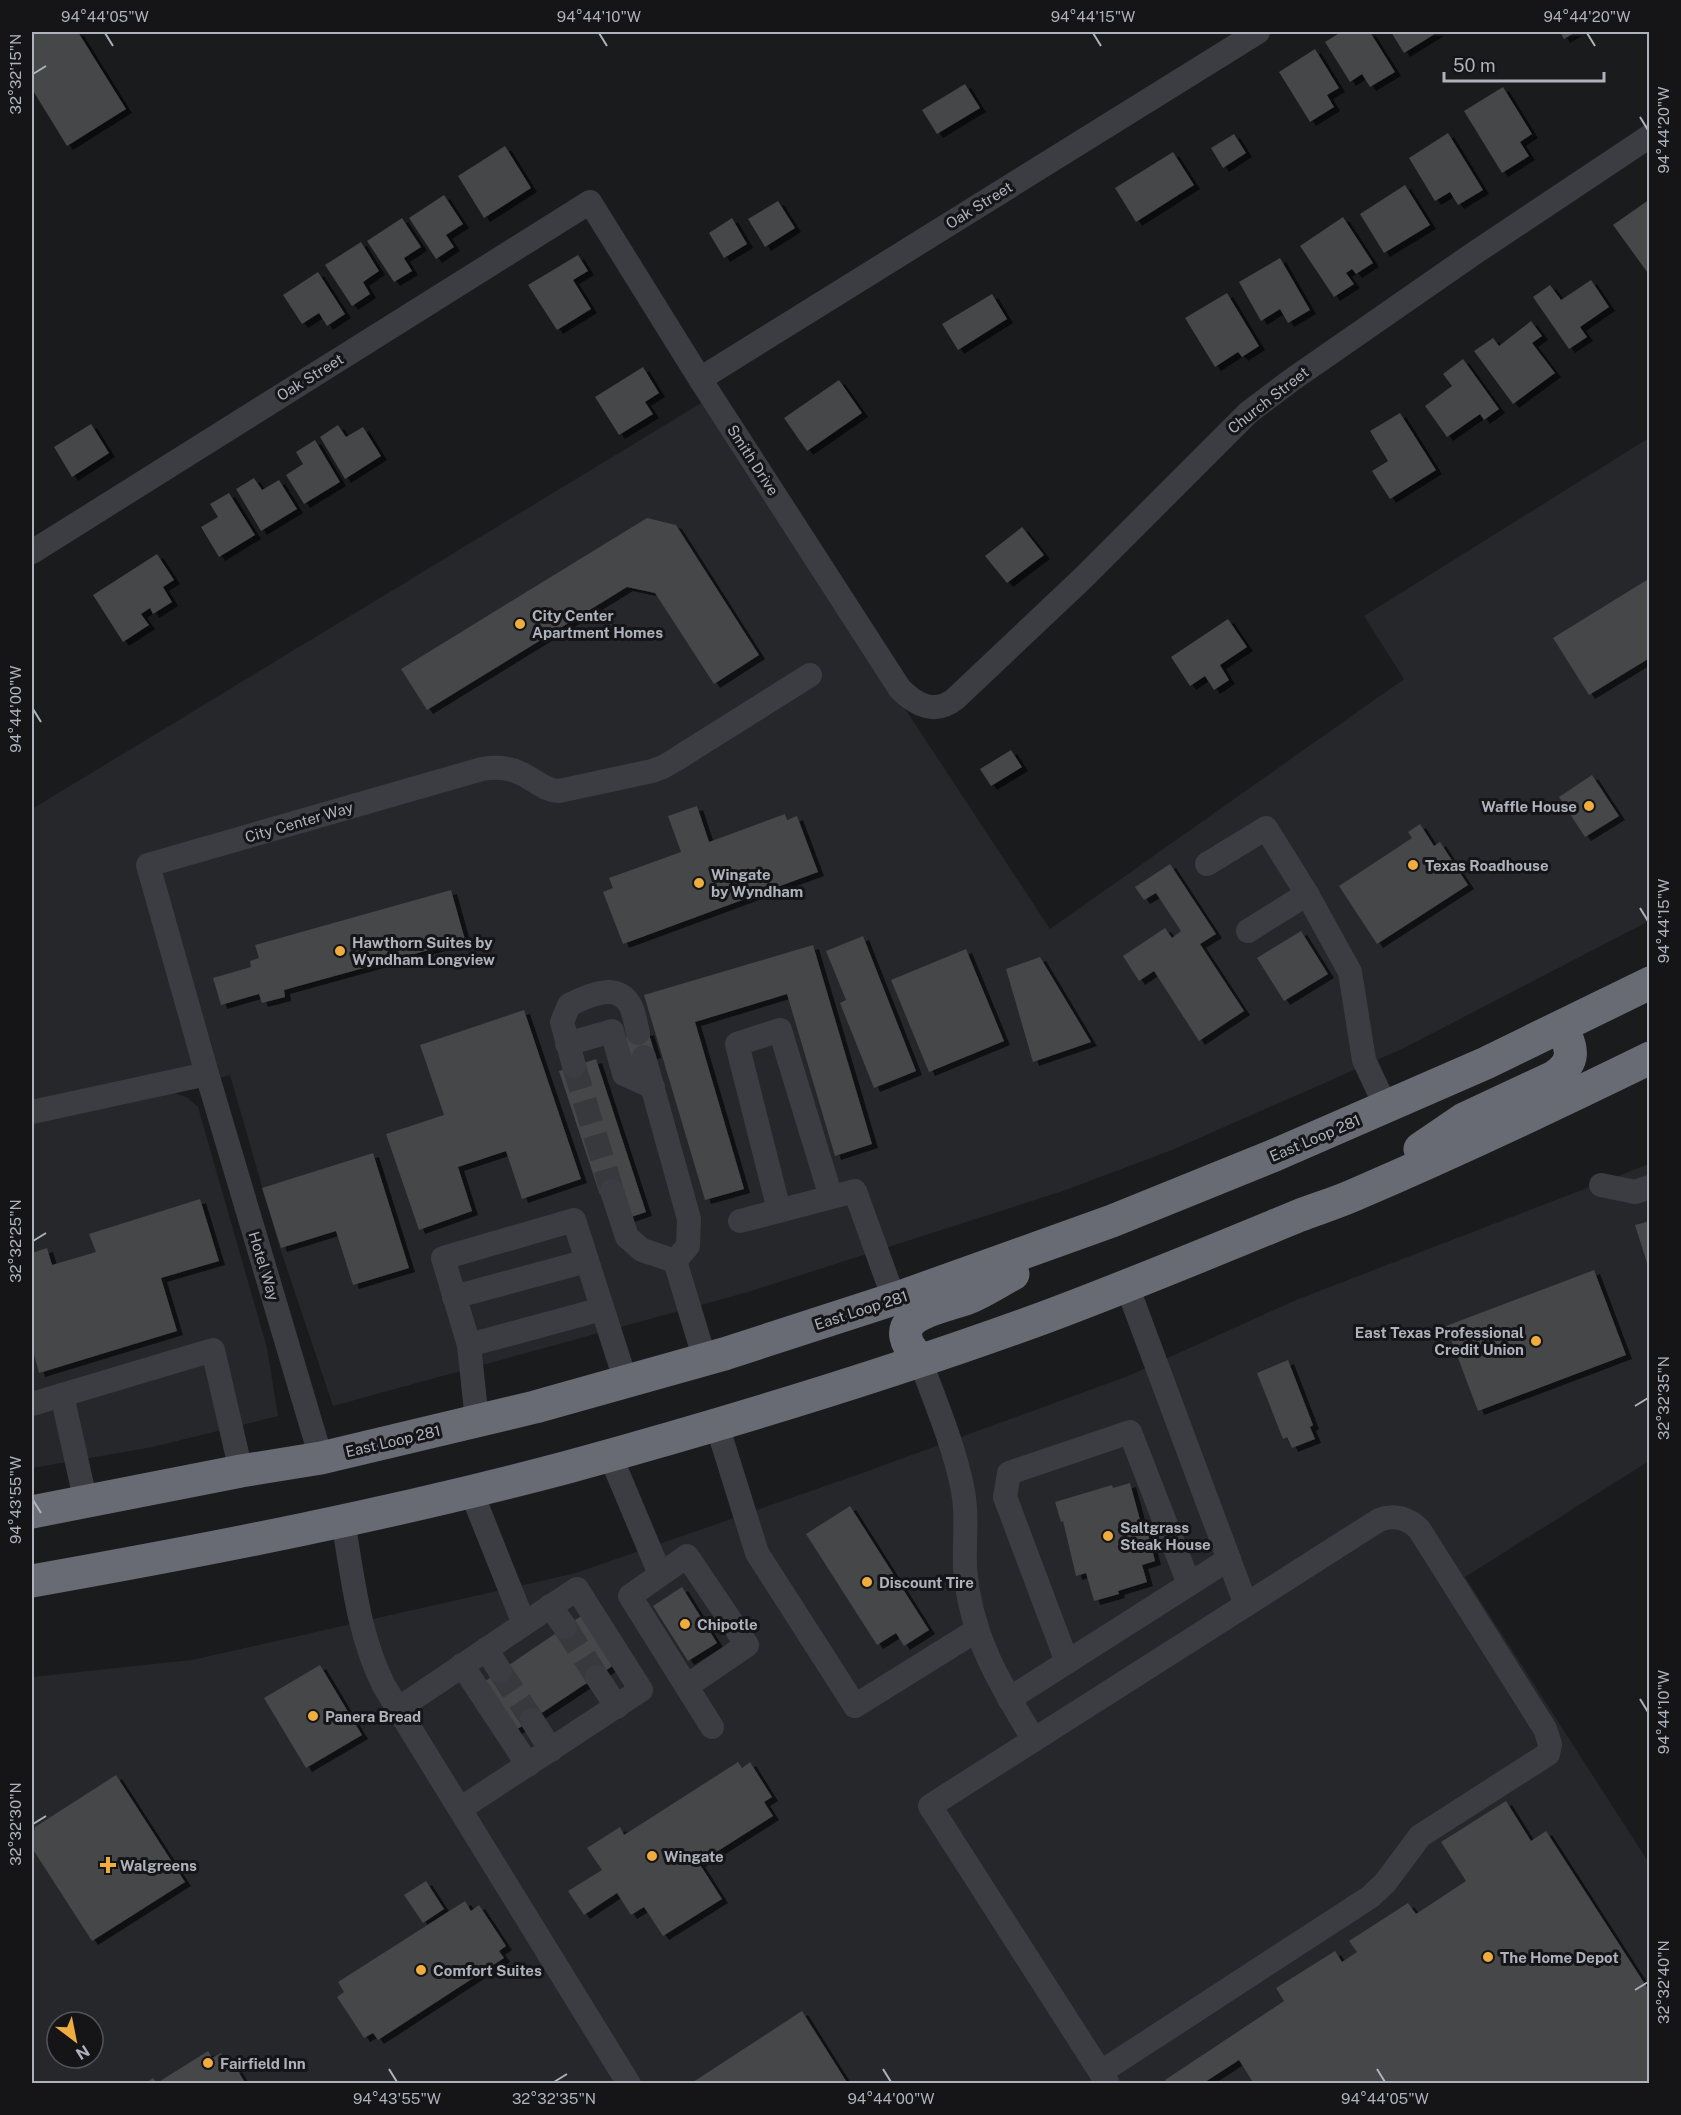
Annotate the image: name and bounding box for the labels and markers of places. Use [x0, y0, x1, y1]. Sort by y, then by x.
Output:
place label: City Center Apartment Homes [532, 607, 663, 641]
marker: City Center Apartment Homes [513, 617, 527, 631]
place label: Waffle House [1481, 798, 1577, 815]
marker: Waffle House [1582, 799, 1596, 813]
place label: Texas Roadhouse [1425, 857, 1549, 874]
marker: Texas Roadhouse [1406, 858, 1420, 872]
place label: Wingate by Wyndham [711, 866, 803, 900]
marker: Wingate by Wyndham [692, 876, 706, 890]
place label: Hawthorn Suites by Wyndham Longview [352, 934, 495, 968]
marker: Hawthorn Suites by Wyndham Longview [333, 944, 347, 958]
place label: East Texas Professional Credit Union [1355, 1324, 1524, 1358]
marker: East Texas Professional Credit Union [1529, 1334, 1543, 1348]
place label: Saltgrass Steak House [1120, 1519, 1211, 1553]
marker: Saltgrass Steak House [1101, 1529, 1115, 1543]
place label: Discount Tire [879, 1574, 974, 1591]
marker: Discount Tire [860, 1575, 874, 1589]
place label: Chipotle [697, 1616, 758, 1633]
marker: Chipotle [678, 1617, 692, 1631]
place label: Panera Bread [325, 1708, 421, 1725]
marker: Panera Bread [306, 1709, 320, 1723]
place label: Wingate [664, 1848, 724, 1865]
marker: Wingate [645, 1849, 659, 1863]
place label: Walgreens [120, 1857, 197, 1874]
marker: Walgreens [101, 1858, 115, 1872]
place label: The Home Depot [1500, 1949, 1619, 1966]
marker: The Home Depot [1481, 1950, 1495, 1964]
place label: Comfort Suites [433, 1962, 542, 1979]
marker: Comfort Suites [414, 1963, 428, 1977]
place label: Fairfield Inn [220, 2055, 306, 2072]
marker: Fairfield Inn [201, 2056, 215, 2070]

